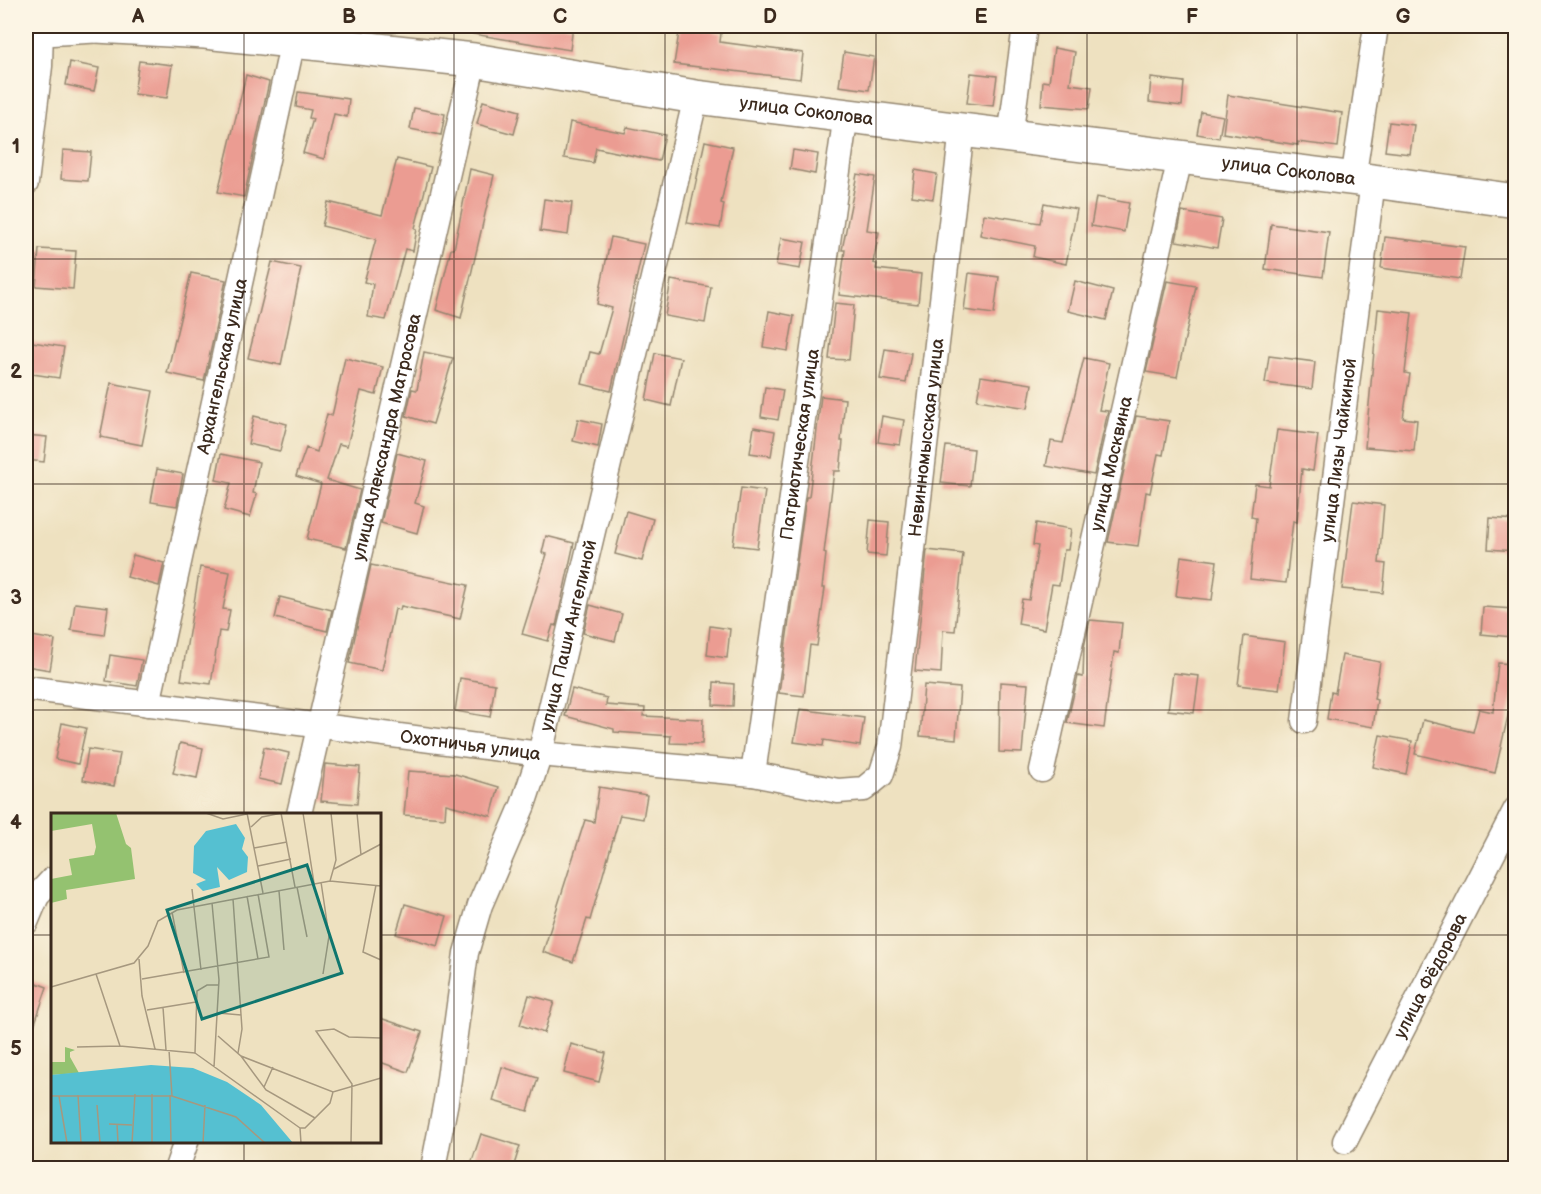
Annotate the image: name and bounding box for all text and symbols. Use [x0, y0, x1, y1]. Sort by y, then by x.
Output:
text: A [131, 5, 145, 29]
text: B [342, 5, 356, 29]
text: C [553, 5, 567, 29]
text: D [763, 5, 777, 29]
text: E [975, 5, 988, 29]
text: F [1186, 5, 1198, 29]
text: G [1396, 5, 1411, 29]
street label: улица Соколова [738, 93, 875, 130]
text: 1 [12, 135, 20, 159]
street label: улица Соколова [1221, 152, 1357, 190]
street label: Архангельская улица [193, 276, 252, 457]
street label: улица Александра Матросова [348, 311, 426, 563]
street label: Невинномысская улица [905, 337, 949, 538]
street label: Патриотическая улица [776, 347, 824, 541]
street label: улица Лизы Чайкиной [1317, 357, 1361, 543]
text: 2 [10, 360, 22, 384]
street label: улица Москвина [1086, 394, 1137, 533]
street label: улица Паши Ангелиной [536, 538, 601, 733]
text: 3 [10, 586, 22, 610]
street label: Охотничья улица [399, 726, 542, 765]
text: 4 [10, 811, 22, 835]
inset map [51, 813, 381, 1143]
street label: улица Фёдорова [1390, 909, 1472, 1042]
text: 5 [10, 1037, 22, 1061]

